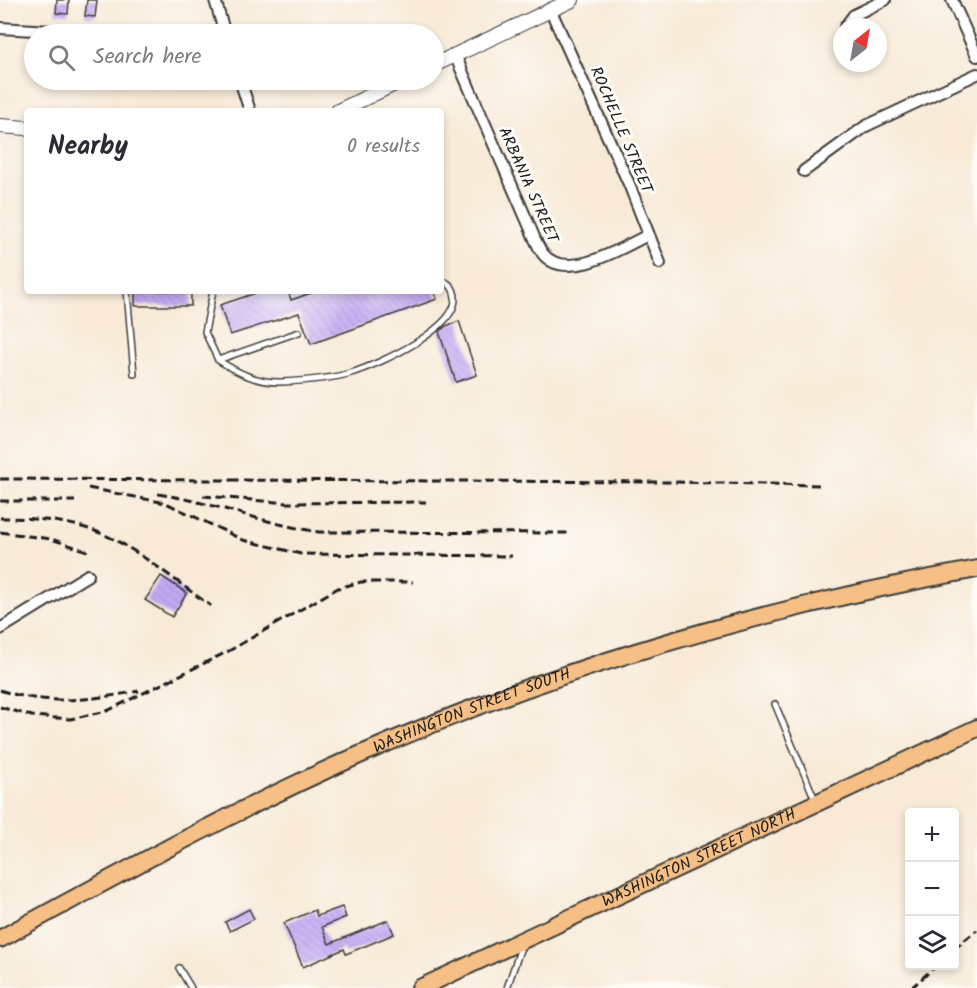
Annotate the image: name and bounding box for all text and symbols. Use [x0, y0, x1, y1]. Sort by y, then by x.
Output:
north arrow [833, 18, 887, 72]
search box [24, 24, 444, 90]
text: Search here [93, 40, 201, 75]
icon: search [45, 41, 78, 74]
street label: ROCHELLE STREET [583, 63, 660, 199]
street label: ARBANIA STREET [491, 123, 565, 248]
text: Nearby [48, 126, 128, 168]
text: 0 results [347, 131, 420, 163]
street label: WASHINGTON STREET SOUTH [369, 661, 574, 760]
street label: WASHINGTON STREET NORTH [598, 802, 801, 914]
map controls [905, 808, 959, 970]
button: + [905, 808, 959, 862]
button: − [905, 862, 959, 916]
button: layers [905, 916, 959, 970]

